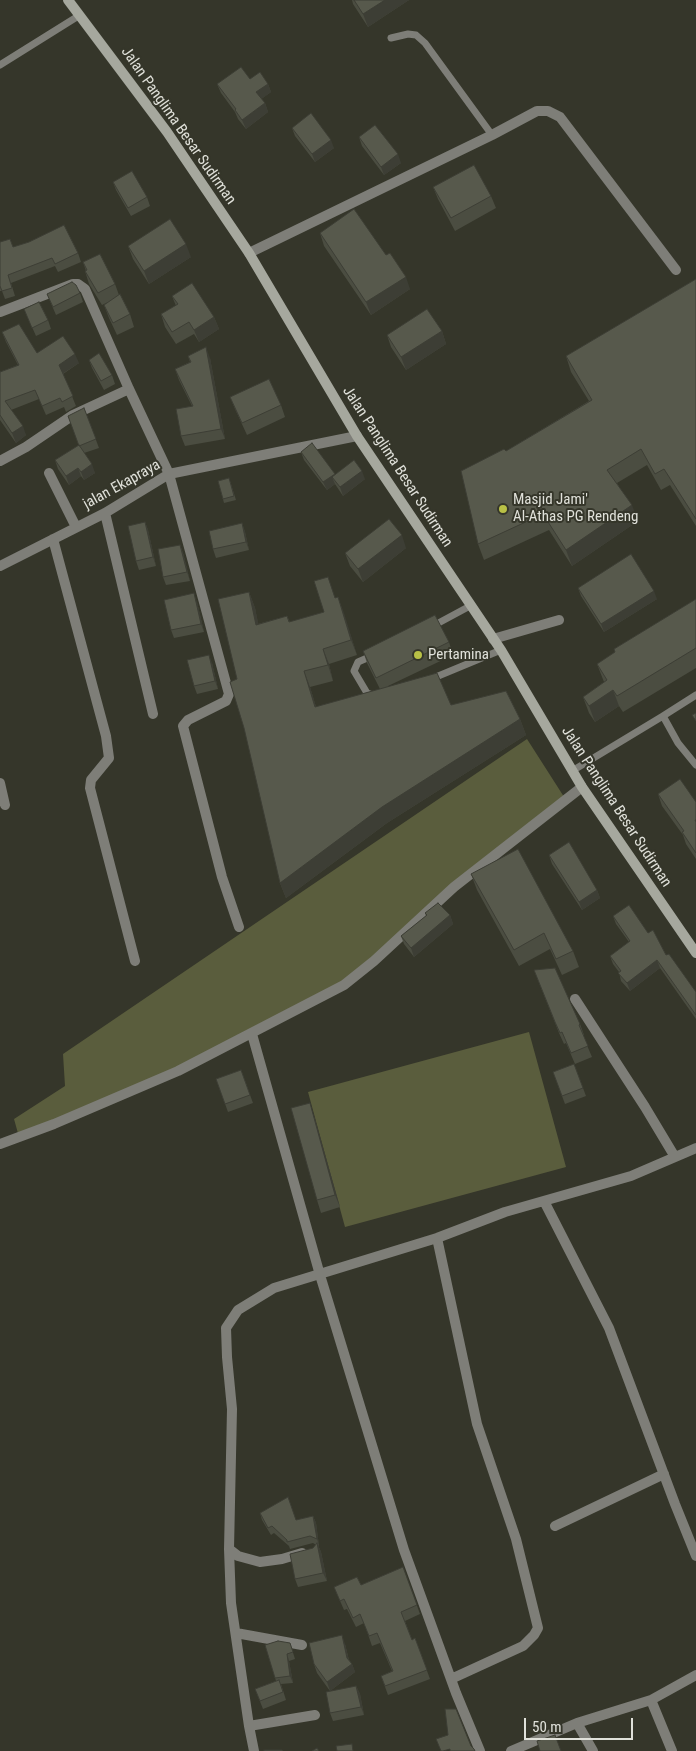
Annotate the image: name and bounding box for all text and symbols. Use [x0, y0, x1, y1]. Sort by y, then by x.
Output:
street label: Jalan Panglima Besar Sudirman [117, 44, 239, 208]
street label: Jalan Panglima Besar Sudirman [338, 383, 456, 551]
street label: jalan Ekapraya [80, 456, 164, 514]
place label: Masjid Jami' Al-Athas PG Rendeng [513, 491, 639, 526]
marker: Masjid Jami' Al-Athas PG Rendeng [497, 503, 509, 515]
place label: Pertamina [428, 646, 489, 664]
marker: Pertamina [412, 649, 424, 661]
street label: Jalan Panglima Besar Sudirman [557, 723, 675, 891]
scale bar [526, 1708, 635, 1740]
text: 50 m [532, 1718, 562, 1736]

